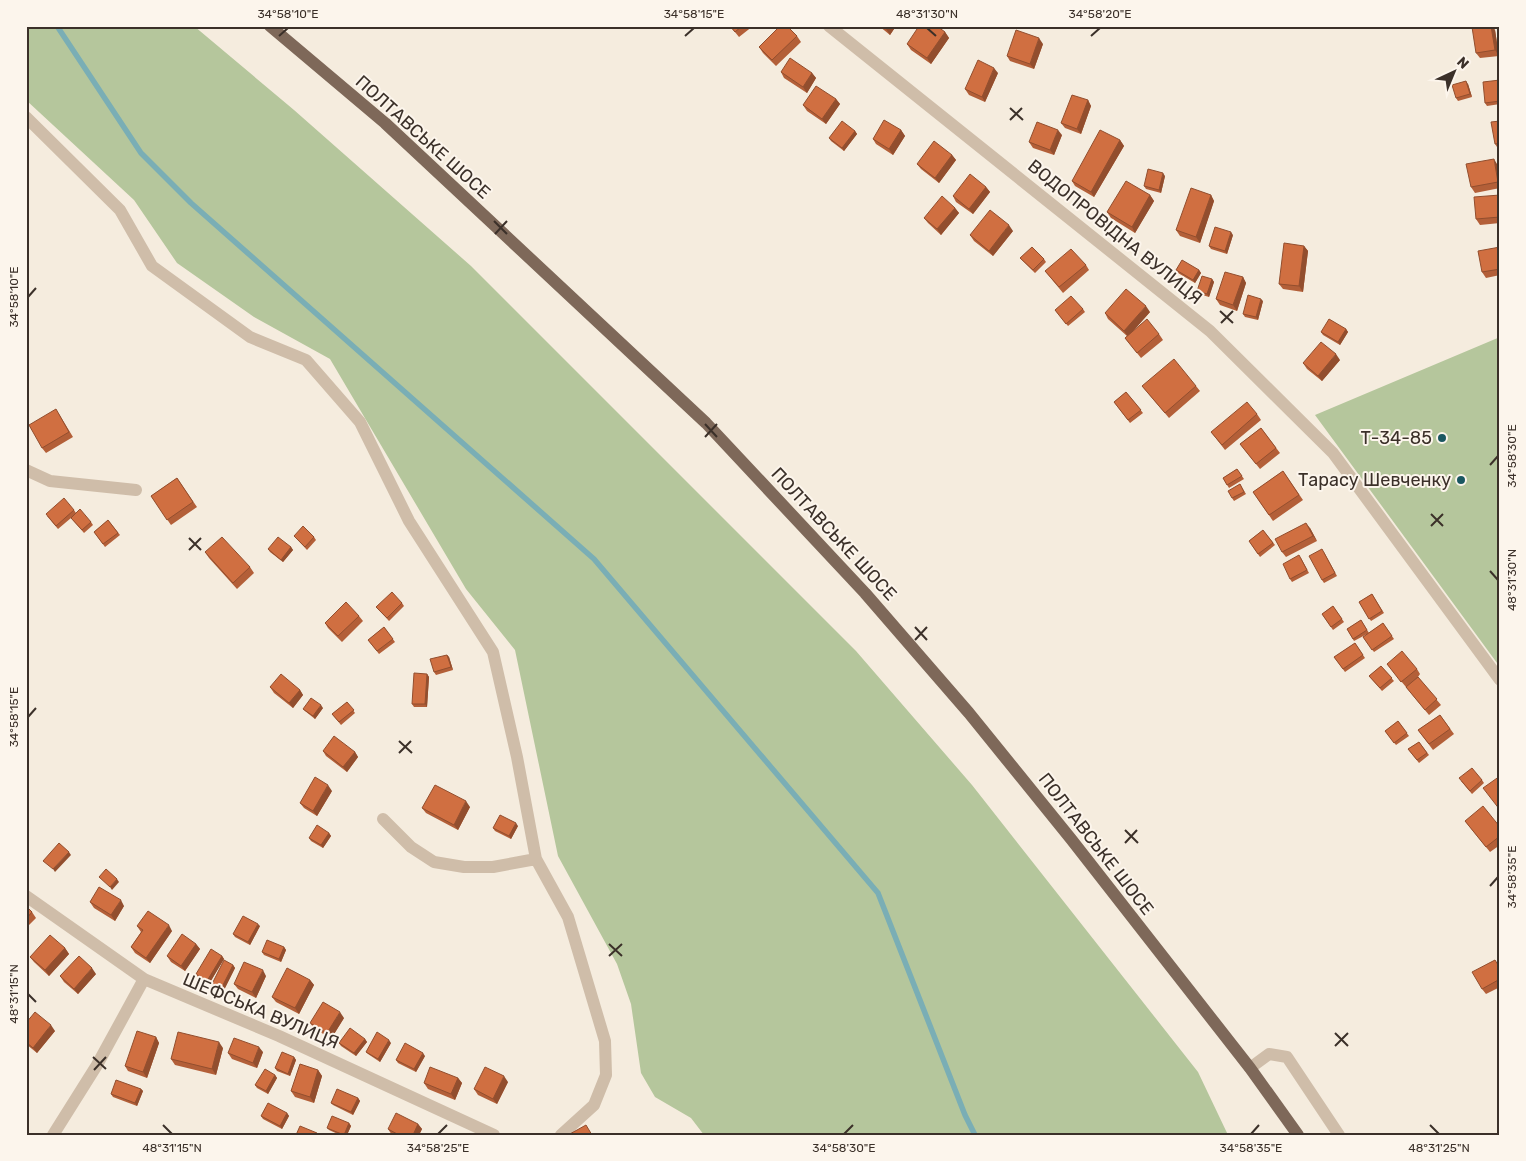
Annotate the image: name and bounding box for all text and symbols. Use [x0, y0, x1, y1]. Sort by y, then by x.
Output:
text: 34°58'10"E [257, 7, 319, 21]
text: 34°58'15"E [664, 7, 724, 21]
text: 48°31'30"N [896, 7, 958, 21]
text: 34°58'20"E [1068, 7, 1132, 21]
north arrow [1428, 48, 1478, 98]
text: N [1453, 53, 1472, 73]
street label: ПОЛТАВСЬКЕ ШОСЕ [351, 71, 495, 203]
street label: ВОДОПРОВІДНА ВУЛИЦЯ [1023, 155, 1207, 309]
text: 34°58'10"E [7, 266, 21, 328]
text: 34°58'30"E [1505, 424, 1519, 488]
place label: Т-34-85 [1360, 427, 1432, 449]
marker: Т-34-85 [1436, 432, 1448, 444]
street label: ПОЛТАВСЬКЕ ШОСЕ [767, 463, 901, 605]
place label: Тарасу Шевченку [1298, 469, 1451, 491]
marker: Тарасу Шевченку [1455, 474, 1467, 486]
text: 48°31'30"N [1505, 549, 1519, 611]
text: 34°58'15"E [7, 687, 21, 747]
street label: ПОЛТАВСЬКЕ ШОСЕ [1034, 769, 1158, 919]
text: 34°58'35"E [1505, 846, 1519, 908]
text: 48°31'15"N [7, 964, 21, 1024]
street label: ШЕФСЬКА ВУЛИЦЯ [180, 968, 342, 1054]
text: 48°31'15"N [142, 1141, 202, 1155]
text: 34°58'25"E [407, 1141, 469, 1155]
text: 34°58'30"E [812, 1141, 876, 1155]
text: 34°58'35"E [1220, 1141, 1282, 1155]
text: 48°31'25"N [1408, 1141, 1470, 1155]

